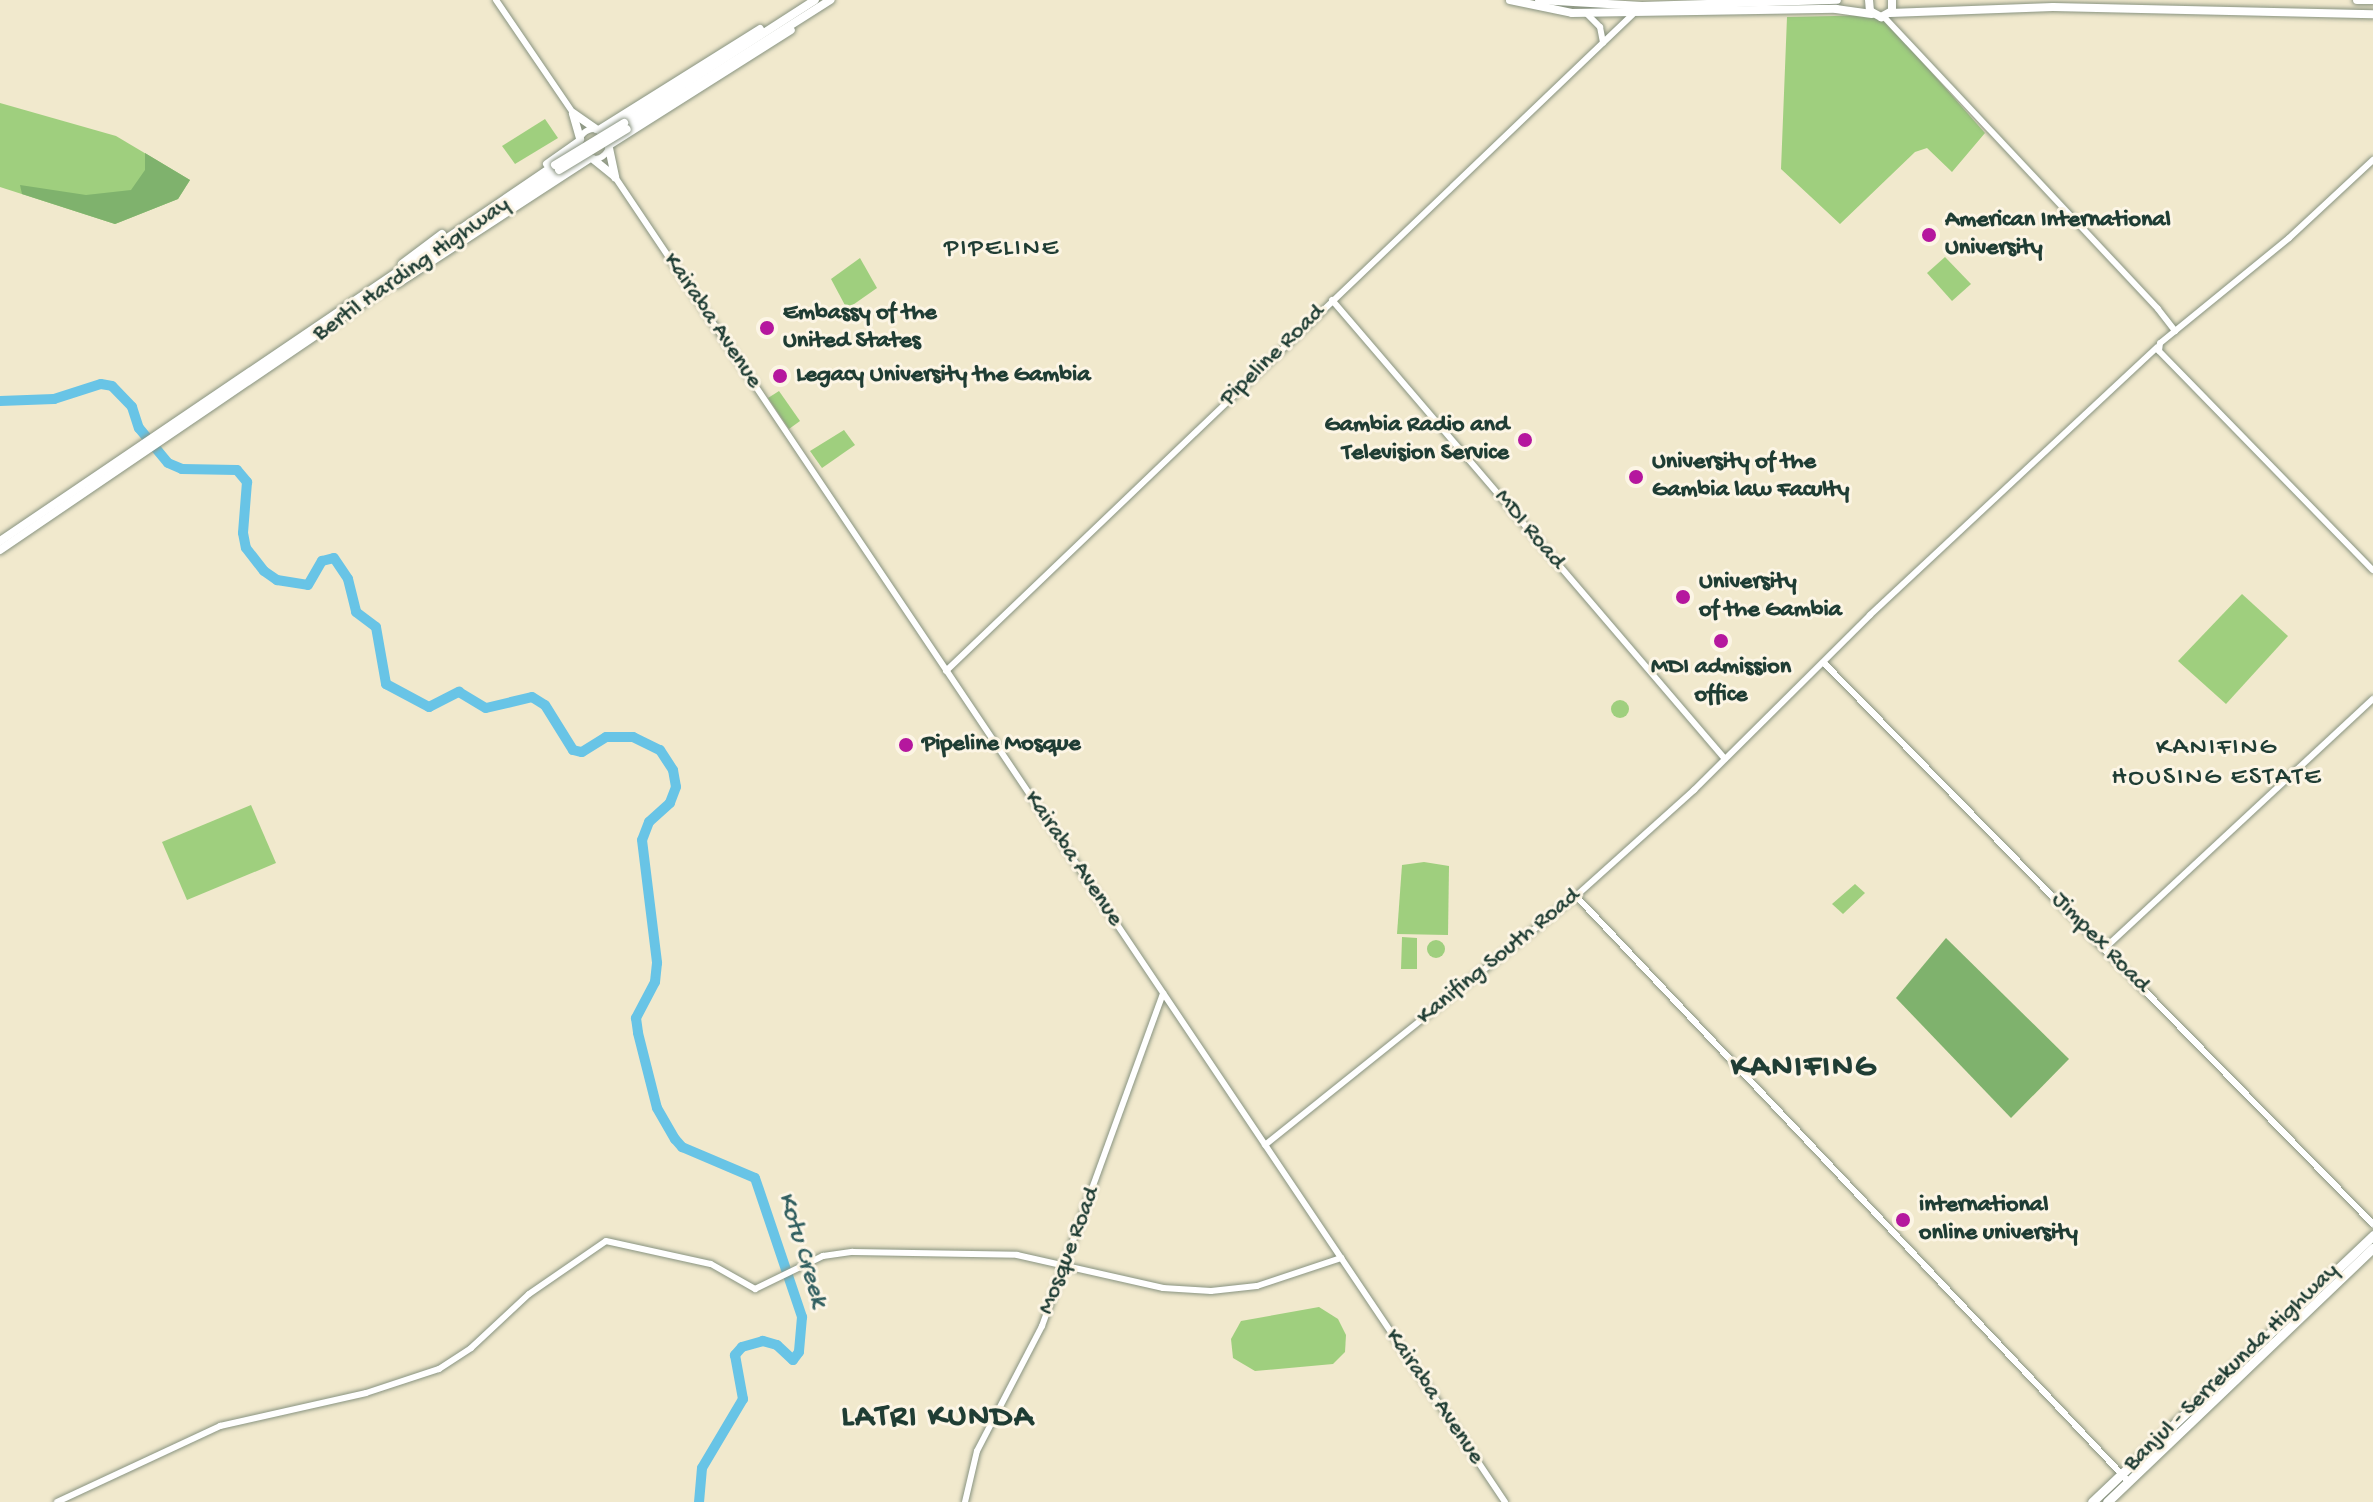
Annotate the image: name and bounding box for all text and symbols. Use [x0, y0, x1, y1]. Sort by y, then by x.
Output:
street label: Bertil Harding Highway [308, 191, 516, 349]
place label: American International University [1945, 207, 2171, 263]
marker: American International University [1920, 226, 1938, 244]
district label: PIPELINE [944, 234, 1060, 266]
street label: Kairaba Avenue [656, 248, 768, 394]
street label: Pipeline Road [1214, 299, 1332, 413]
place label: Embassy of the United States [783, 300, 937, 356]
marker: Embassy of the United States [758, 319, 776, 337]
place label: Legacy University the Gambia [796, 362, 1091, 390]
marker: Legacy University the Gambia [771, 367, 789, 385]
place label: Gambia Radio and Television Service [1325, 412, 1509, 468]
marker: Gambia Radio and Television Service [1516, 431, 1534, 449]
place label: University of the Gambia law Faculty [1652, 449, 1849, 505]
marker: University of the Gambia law Faculty [1627, 468, 1645, 486]
street label: MDI Road [1487, 484, 1571, 576]
place label: University of the Gambia [1699, 569, 1842, 625]
marker: University of the Gambia [1674, 588, 1692, 606]
marker: MDI admission office [1712, 632, 1730, 650]
place label: MDI admission office [1651, 654, 1791, 710]
place label: Pipeline Mosque [922, 731, 1081, 759]
district label: KANIFING HOUSING ESTATE [2111, 733, 2323, 794]
marker: Pipeline Mosque [897, 736, 915, 754]
street label: Kairaba Avenue [1017, 786, 1129, 932]
street label: Kanifing South Road [1411, 882, 1587, 1032]
street label: Jimpex Road [2045, 886, 2155, 1000]
district label: KANIFING [1731, 1049, 1877, 1087]
street label: Mosque Road [1033, 1183, 1107, 1319]
water label: Kotu Creek [769, 1189, 833, 1311]
place label: international online university [1919, 1192, 2078, 1248]
marker: international online university [1894, 1211, 1912, 1229]
street label: Banjul - Serrekunda Highway [2118, 1258, 2346, 1478]
street label: Kairaba Avenue [1378, 1324, 1490, 1470]
district label: LATRI KUNDA [841, 1399, 1035, 1437]

